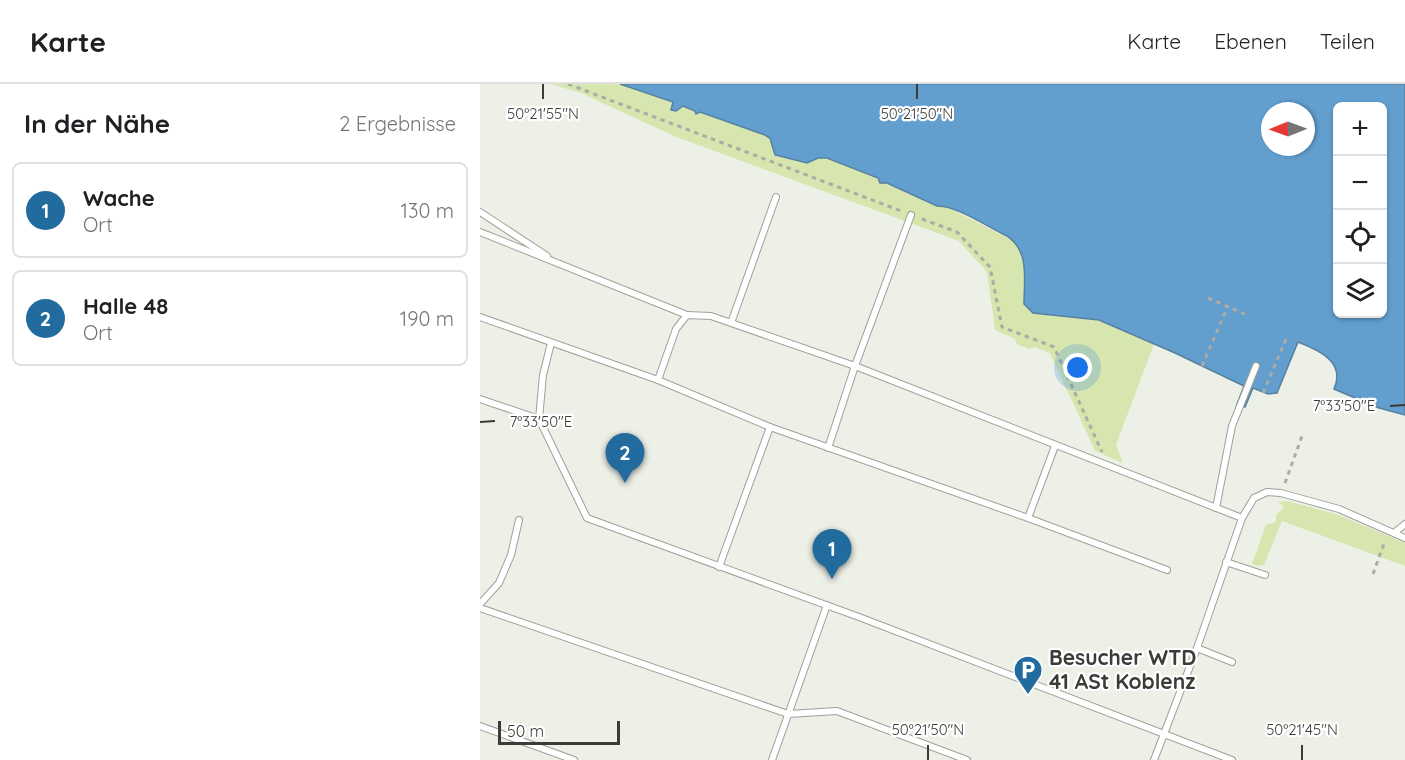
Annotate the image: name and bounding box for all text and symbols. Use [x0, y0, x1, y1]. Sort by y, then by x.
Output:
text: Karte [30, 24, 106, 59]
text: Karte [1127, 28, 1181, 54]
text: Ebenen [1214, 28, 1287, 54]
text: Teilen [1320, 28, 1375, 54]
north arrow [1261, 102, 1315, 156]
map controls [1333, 102, 1387, 318]
button: + [1333, 102, 1387, 156]
text: 50°21'55"N [507, 104, 579, 123]
text: 50°21'50"N [881, 104, 953, 123]
text: In der Nähe [24, 107, 170, 140]
text: 2 Ergebnisse [339, 111, 456, 136]
button: − [1333, 156, 1387, 210]
text: Wache [83, 184, 155, 212]
text: 1 [42, 198, 49, 223]
text: 130 m [401, 198, 454, 223]
button: locate [1333, 210, 1387, 264]
text: Ort [83, 212, 113, 237]
button: layers [1333, 264, 1387, 318]
text: Halle 48 [83, 292, 168, 320]
text: 2 [40, 306, 51, 331]
text: 190 m [400, 306, 454, 331]
text: Ort [83, 320, 113, 345]
your location [1063, 353, 1092, 382]
text: 7°33'50"E [1313, 396, 1375, 415]
text: 7°33'50"E [510, 412, 572, 431]
pin: 2 [606, 434, 644, 483]
pin: 1 [812, 530, 852, 579]
place label: Besucher WTD 41 ASt Koblenz [1049, 644, 1196, 694]
parking icon: Besucher WTD 41 ASt Koblenz [1012, 654, 1044, 696]
scale bar [498, 718, 620, 746]
text: 50°21'50"N [892, 720, 964, 739]
text: 50°21'45"N [1266, 720, 1338, 739]
text: 50 m [507, 721, 544, 741]

